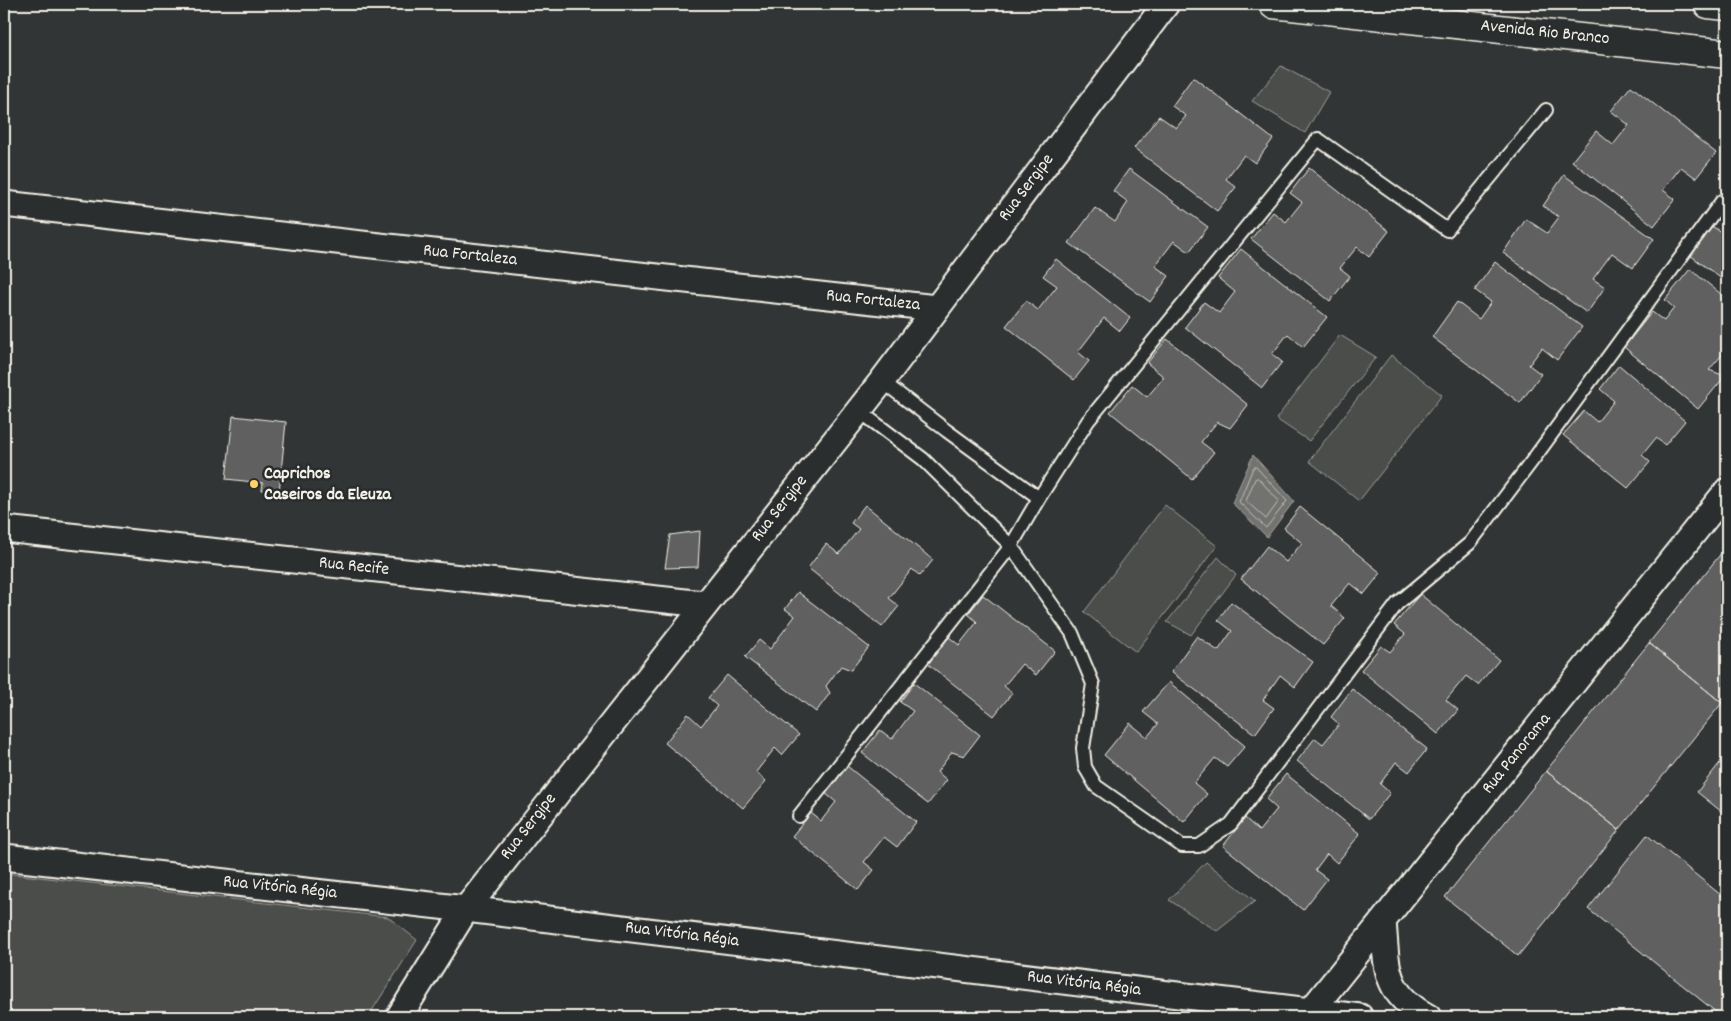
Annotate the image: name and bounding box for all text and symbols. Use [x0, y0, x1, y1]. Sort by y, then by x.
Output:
street label: Avenida Rio Branco [1479, 14, 1611, 52]
street label: Rua Sergipe [993, 149, 1061, 227]
street label: Rua Fortaleza [422, 239, 519, 273]
street label: Rua Fortaleza [825, 284, 922, 318]
place label: Caprichos Caseiros da Eleuza [264, 462, 391, 508]
street label: Rua Sergipe [746, 470, 814, 548]
marker: Caprichos Caseiros da Eleuza [248, 478, 260, 490]
street label: Rua Recife [318, 551, 390, 583]
street label: Rua Panorama [1476, 708, 1558, 800]
street label: Rua Sergipe [495, 788, 563, 866]
street label: Rua Vitória Régia [222, 870, 339, 906]
street label: Rua Vitória Régia [624, 916, 741, 954]
street label: Rua Vitória Régia [1026, 965, 1143, 1003]

